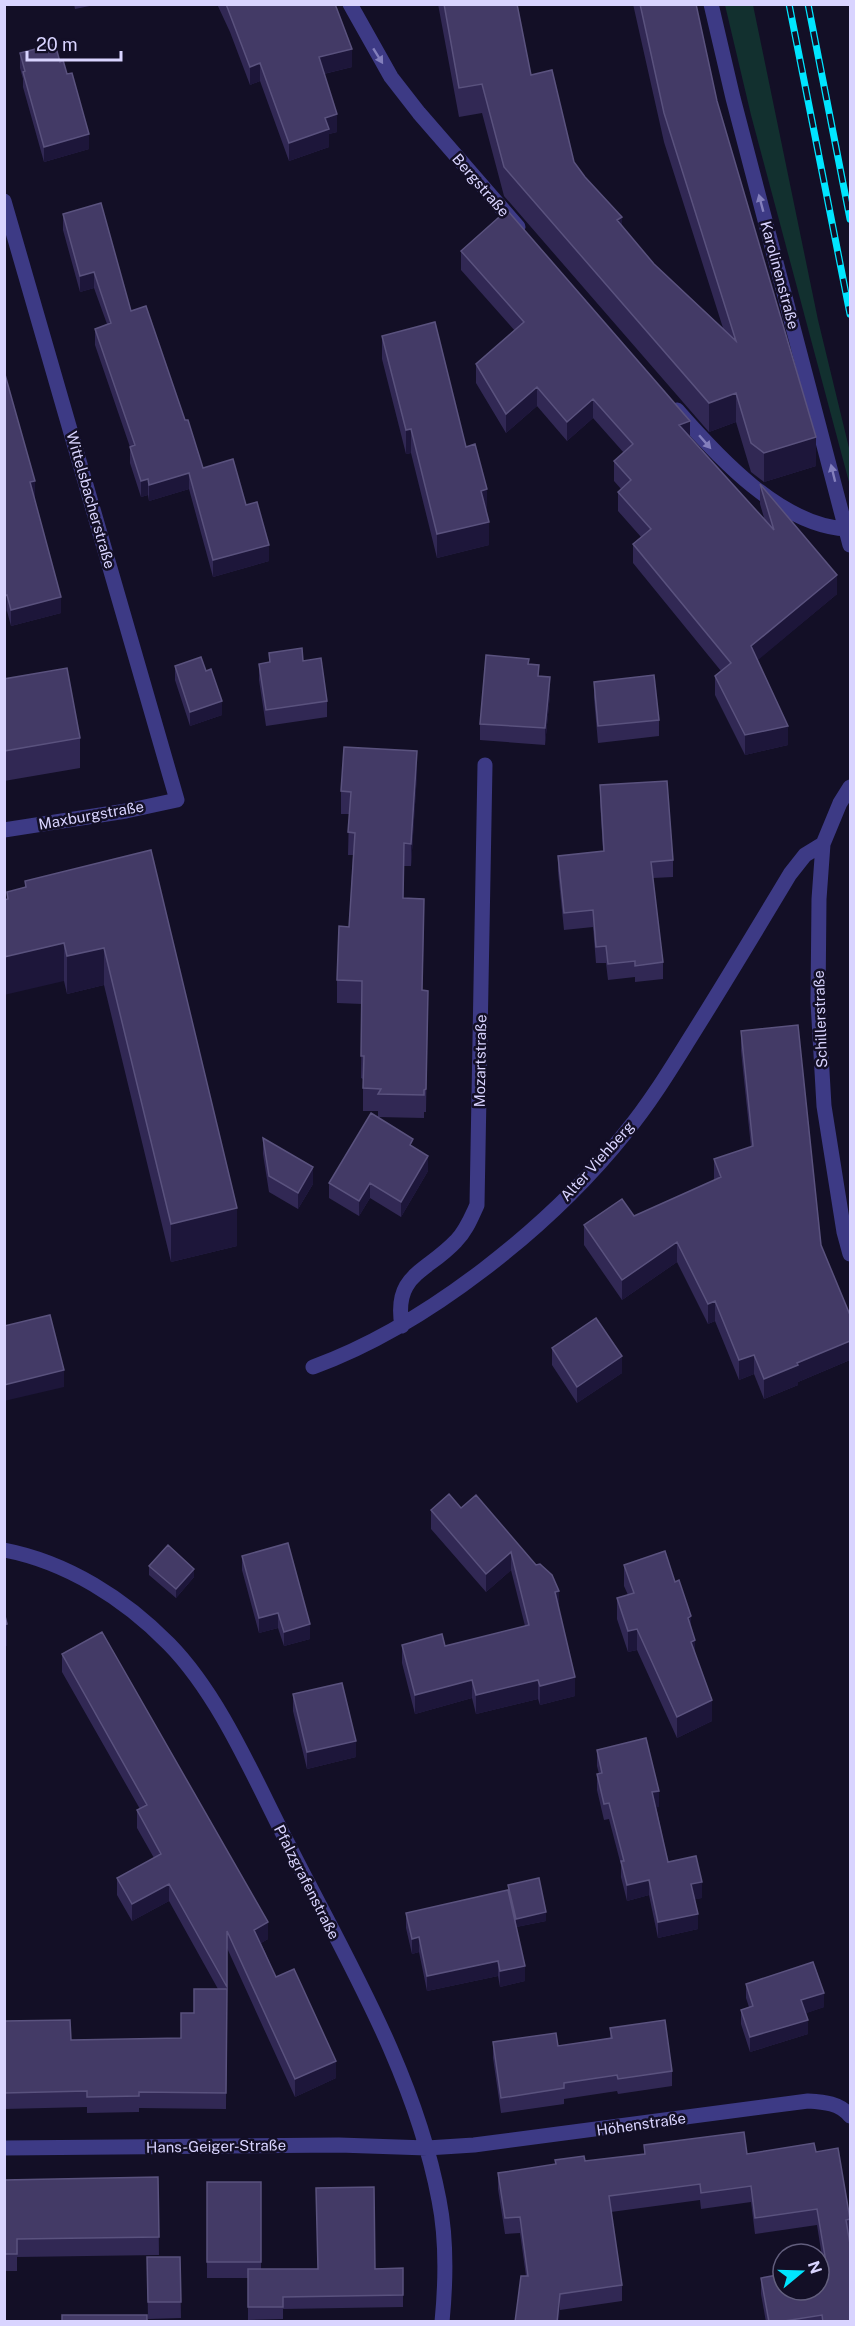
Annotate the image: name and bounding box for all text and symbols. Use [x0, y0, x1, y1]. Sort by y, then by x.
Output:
scale bar [27, 24, 122, 62]
text: 20 m [36, 34, 78, 55]
one-way arrow [373, 48, 384, 64]
street label: Bergstraße [449, 150, 513, 220]
one-way arrow [756, 194, 765, 212]
street label: Karolinenstraße [757, 219, 803, 331]
street label: Wittelsbacherstraße [63, 430, 119, 570]
one-way arrow [699, 434, 712, 450]
one-way arrow [827, 463, 837, 482]
street label: Maxburgstraße [37, 797, 145, 833]
street label: Schillerstraße [810, 970, 830, 1068]
street label: Mozartstraße [471, 1014, 489, 1108]
street label: Alter Viehberg [557, 1118, 637, 1204]
street label: Pfalzgrafenstraße [271, 1822, 343, 1942]
street label: Höhenstraße [595, 2109, 687, 2139]
street label: Hans-Geiger-Straße [146, 2136, 286, 2156]
north arrow [771, 2242, 831, 2302]
text: N [804, 2258, 826, 2276]

